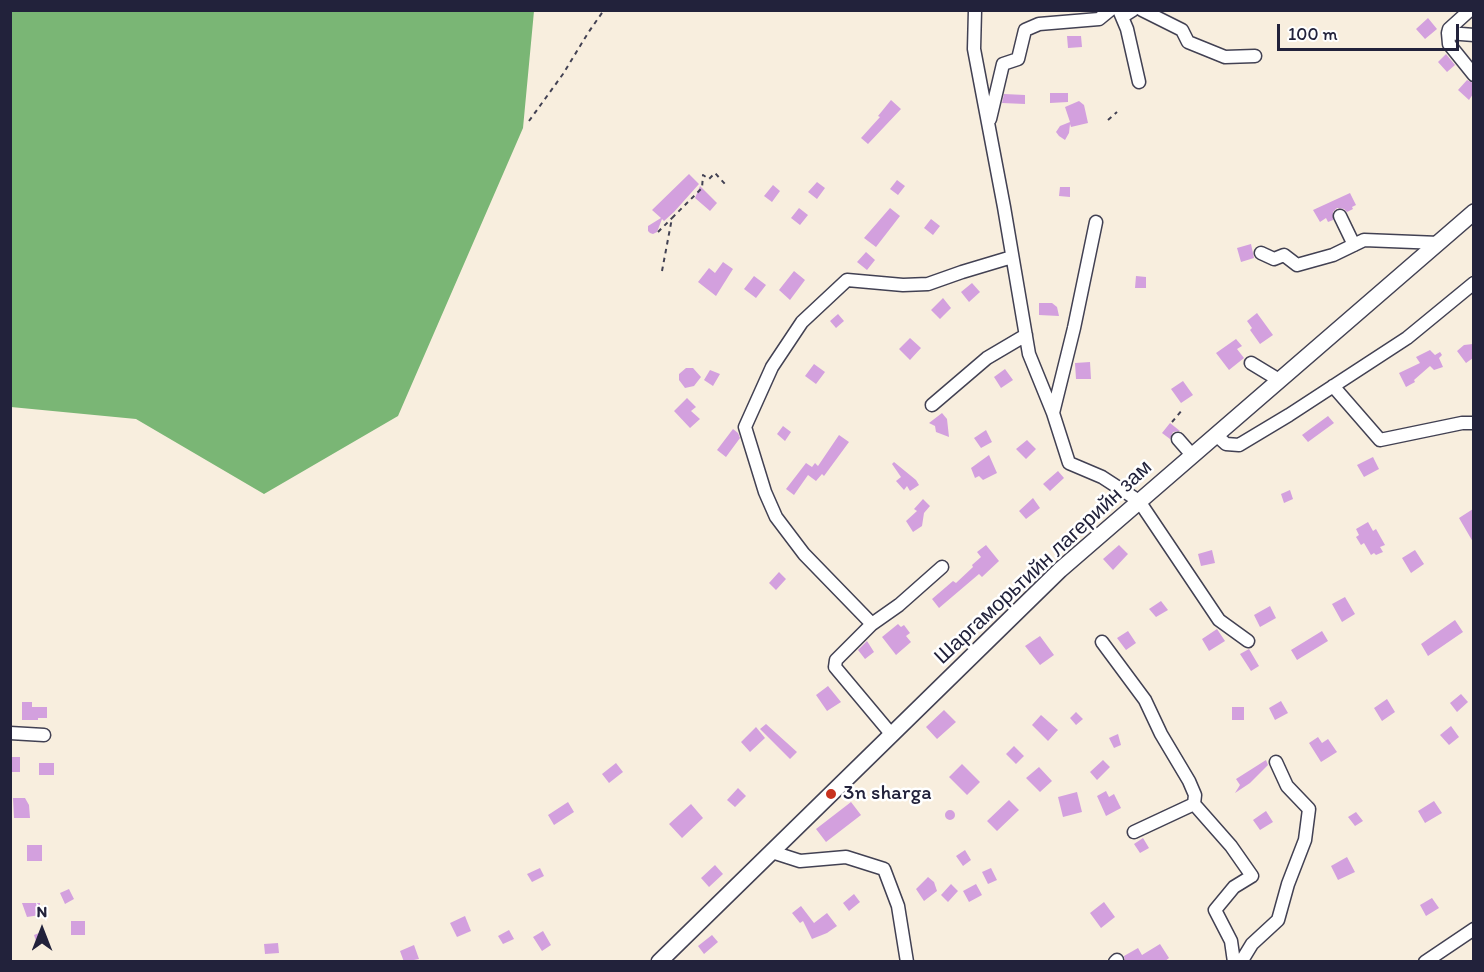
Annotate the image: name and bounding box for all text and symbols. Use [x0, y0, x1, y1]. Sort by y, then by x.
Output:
scale bar [1280, 12, 1462, 50]
text: 100 m [1288, 23, 1338, 45]
street label: Шаргаморьтийн лагерийн зам [930, 456, 1158, 670]
place label: 3n sharga [843, 781, 931, 807]
marker: 3n sharga [824, 787, 838, 801]
north arrow [12, 900, 72, 960]
text: N [37, 902, 47, 921]

